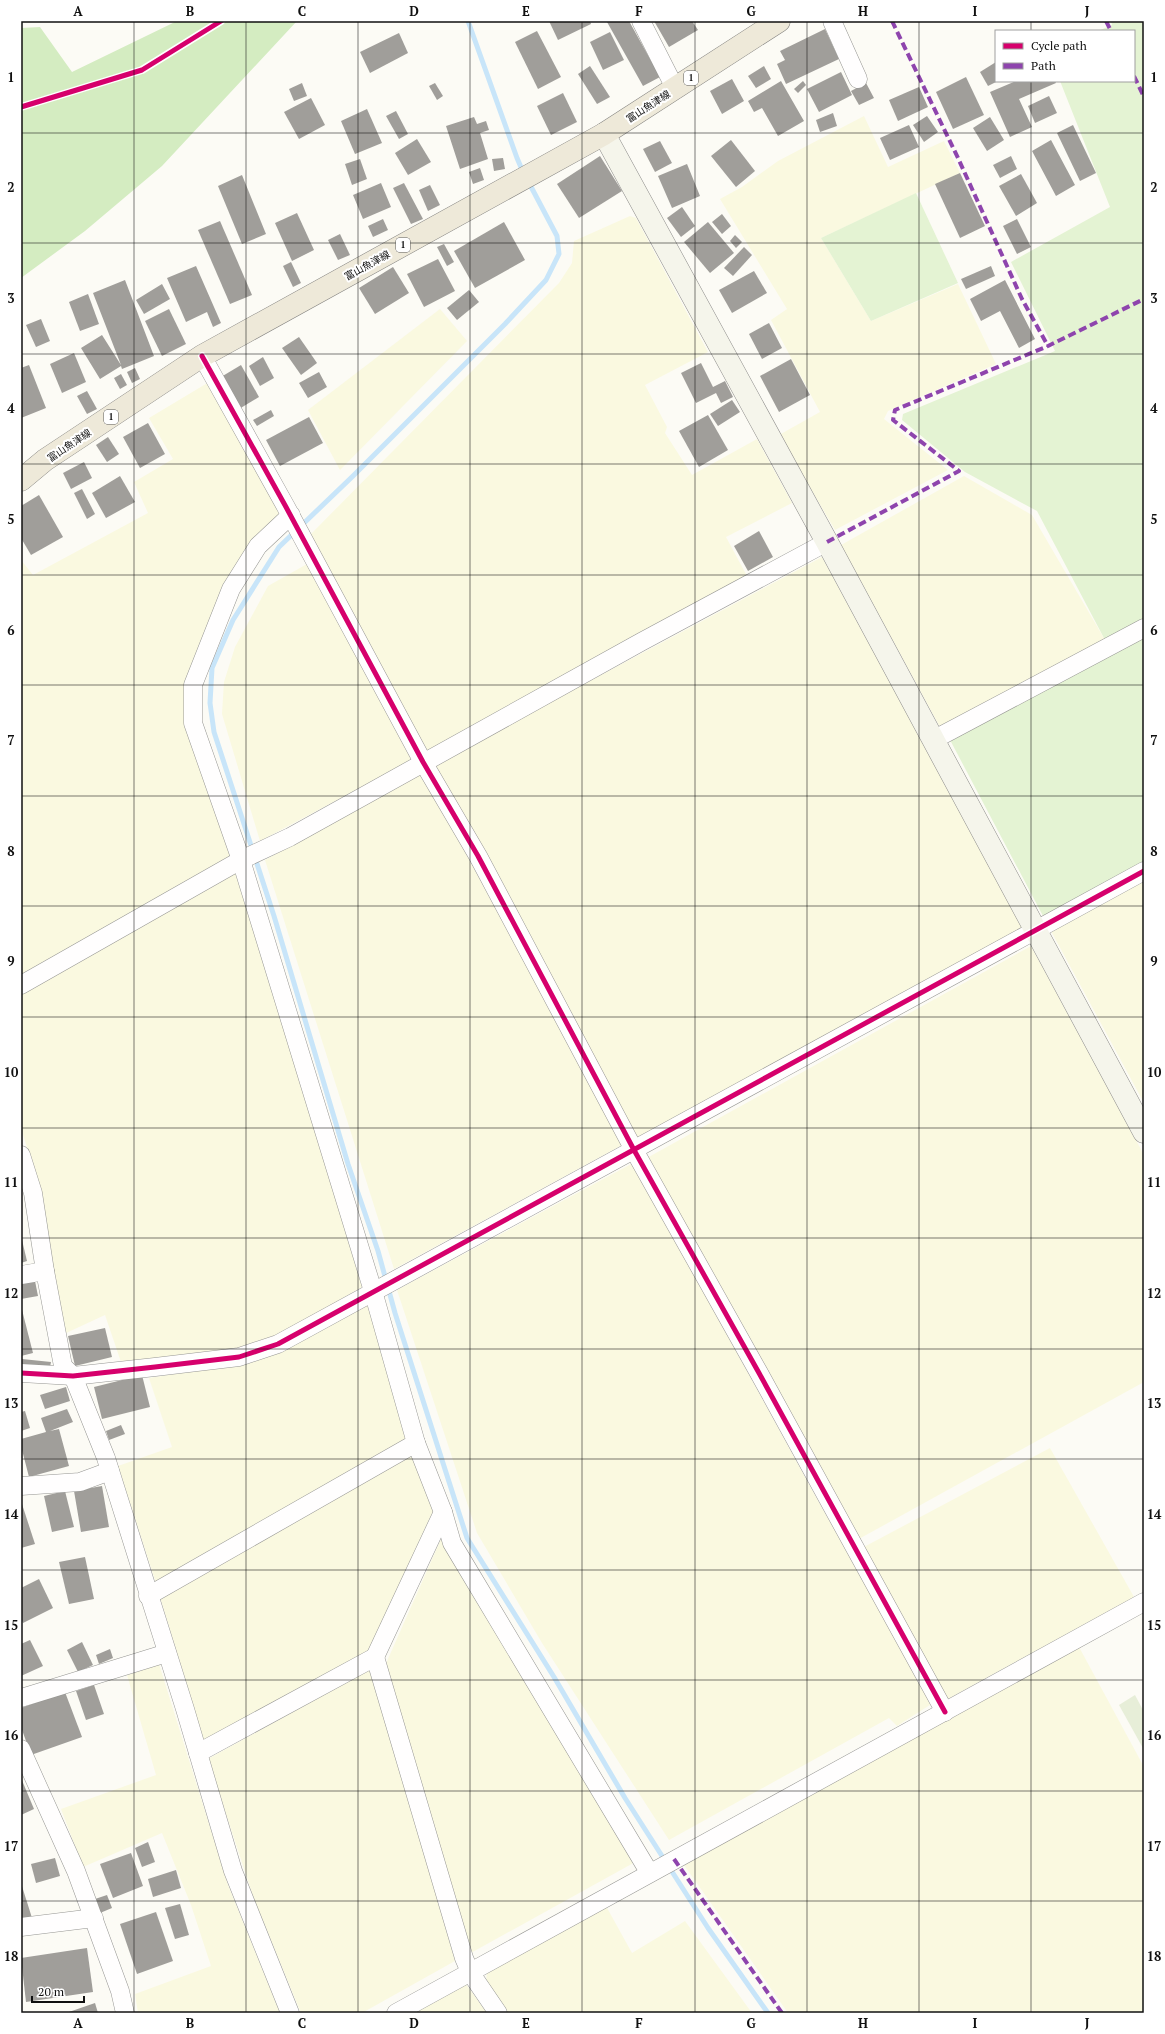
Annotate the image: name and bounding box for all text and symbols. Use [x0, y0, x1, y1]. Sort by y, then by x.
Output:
text: A [73, 2, 83, 20]
text: B [186, 2, 194, 20]
text: C [298, 2, 306, 20]
text: D [409, 2, 419, 20]
text: E [522, 2, 530, 20]
text: F [635, 2, 643, 20]
text: G [746, 2, 756, 20]
text: H [858, 2, 868, 20]
text: I [973, 2, 978, 20]
text: J [1085, 2, 1090, 20]
legend [995, 30, 1135, 82]
text: Cycle path [1031, 38, 1087, 53]
text: Path [1031, 58, 1056, 73]
text: 1 [7, 68, 15, 86]
text: 1 [1150, 68, 1158, 86]
road number: 1 [684, 71, 698, 85]
street label: 富山魚津線 [624, 87, 673, 125]
text: 2 [7, 178, 15, 196]
text: 2 [1150, 178, 1158, 196]
road number: 1 [396, 238, 410, 252]
street label: 富山魚津線 [342, 248, 392, 283]
text: 3 [7, 289, 15, 307]
text: 3 [1150, 289, 1158, 307]
text: 4 [7, 399, 15, 417]
text: 4 [1150, 399, 1158, 417]
road number: 1 [104, 410, 118, 424]
street label: 富山魚津線 [45, 426, 94, 465]
text: 5 [7, 510, 15, 528]
text: 5 [1150, 510, 1158, 528]
text: 6 [7, 621, 15, 639]
text: 6 [1150, 621, 1158, 639]
text: 7 [7, 731, 15, 749]
text: 7 [1150, 731, 1158, 749]
text: 8 [7, 842, 15, 860]
text: 8 [1150, 842, 1158, 860]
text: 9 [7, 952, 15, 970]
text: 9 [1150, 952, 1158, 970]
text: 10 [4, 1063, 19, 1081]
text: 10 [1147, 1063, 1162, 1081]
text: 11 [4, 1173, 18, 1191]
text: 11 [1147, 1173, 1161, 1191]
text: 12 [4, 1284, 18, 1302]
text: 12 [1147, 1284, 1161, 1302]
text: 13 [4, 1394, 18, 1412]
text: 13 [1147, 1394, 1161, 1412]
text: 14 [4, 1505, 19, 1523]
text: 14 [1147, 1505, 1162, 1523]
text: 15 [4, 1616, 18, 1634]
text: 15 [1147, 1616, 1161, 1634]
text: 16 [4, 1726, 18, 1744]
text: 16 [1147, 1726, 1161, 1744]
text: 17 [4, 1837, 18, 1855]
text: 17 [1147, 1837, 1161, 1855]
text: 18 [4, 1947, 18, 1965]
text: 18 [1147, 1947, 1161, 1965]
scale bar [32, 1978, 84, 2004]
text: 20 m [38, 1984, 65, 1999]
text: A [73, 2014, 83, 2032]
text: B [186, 2014, 194, 2032]
text: C [298, 2014, 306, 2032]
text: D [409, 2014, 419, 2032]
text: E [522, 2014, 530, 2032]
text: F [635, 2014, 643, 2032]
text: G [746, 2014, 756, 2032]
text: H [858, 2014, 868, 2032]
text: I [973, 2014, 978, 2032]
text: J [1085, 2014, 1090, 2032]

